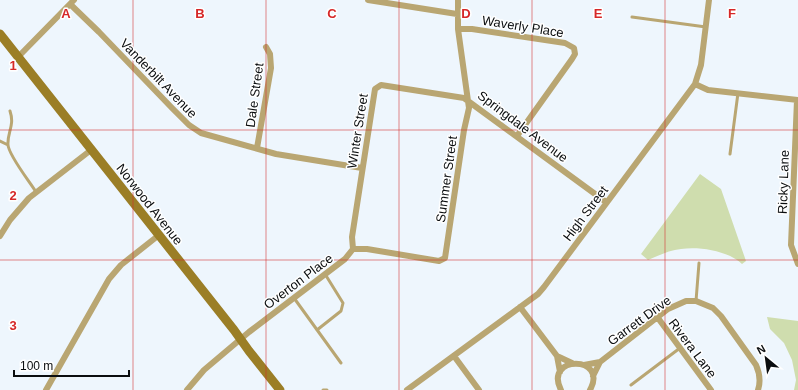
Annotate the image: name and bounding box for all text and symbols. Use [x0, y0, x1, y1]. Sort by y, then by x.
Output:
text: A [61, 6, 71, 21]
text: B [195, 6, 205, 21]
text: C [327, 6, 337, 21]
text: D [461, 6, 471, 21]
text: E [594, 6, 603, 21]
text: F [728, 6, 736, 21]
street label: Waverly Place [481, 13, 565, 40]
street label: Vanderbilt Avenue [117, 36, 200, 121]
text: 1 [9, 58, 17, 73]
street label: Dale Street [243, 61, 267, 128]
street label: Springdale Avenue [475, 88, 571, 165]
street label: Winter Street [344, 92, 371, 170]
street label: Summer Street [433, 134, 460, 223]
street label: Ricky Lane [775, 150, 792, 214]
street label: Norwood Avenue [113, 161, 186, 248]
street label: High Street [560, 183, 611, 244]
text: 2 [9, 188, 17, 203]
street label: Overton Place [261, 251, 336, 312]
street label: Garrett Drive [605, 292, 674, 348]
street label: Rivera Lane [666, 316, 720, 381]
text: 3 [9, 318, 17, 333]
north arrow [746, 338, 786, 378]
text: N [755, 342, 768, 356]
scale bar [14, 352, 129, 378]
text: 100 m [20, 359, 53, 373]

